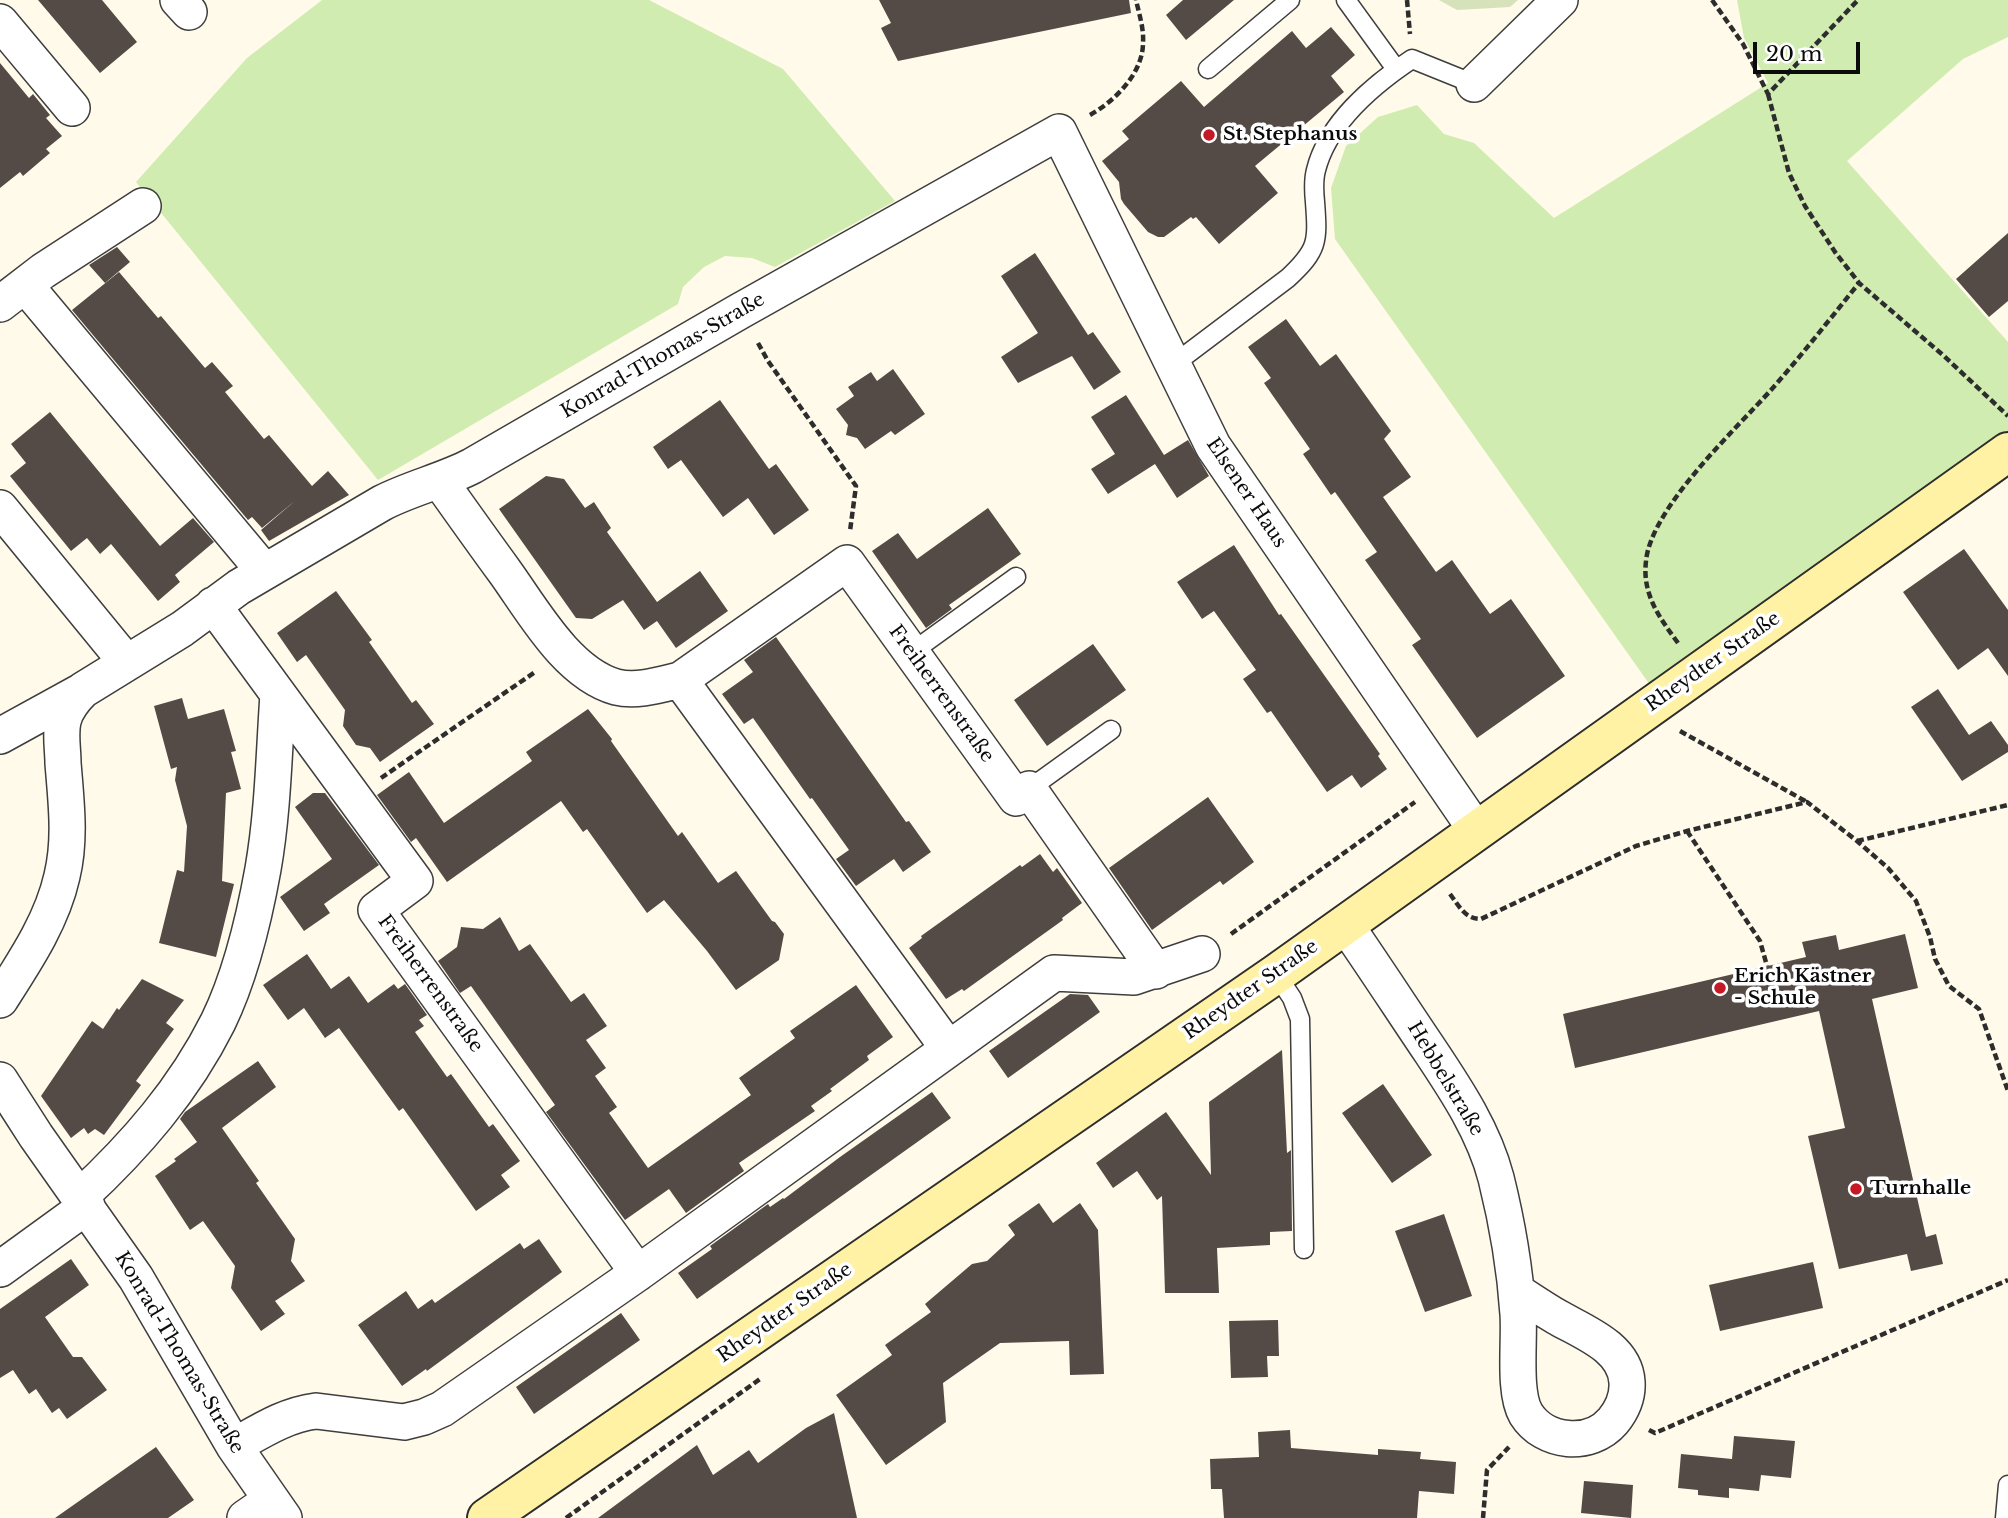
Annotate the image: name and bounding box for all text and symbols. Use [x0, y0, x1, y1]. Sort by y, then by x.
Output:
scale bar [1756, 28, 1863, 72]
text: 20 m [1766, 41, 1823, 67]
place label: St. Stephanus [1223, 124, 1357, 146]
marker: St. Stephanus [1201, 127, 1217, 143]
street label: Konrad-Thomas-Straße [557, 288, 769, 424]
street label: Elsener Haus [1201, 434, 1291, 552]
street label: Rheydter Straße [1641, 607, 1785, 717]
street label: Freiherrenstraße [884, 621, 998, 767]
street label: Freiherrenstraße [373, 911, 487, 1057]
street label: Rheydter Straße [1179, 935, 1323, 1045]
place label: Erich Kästner - Schule [1734, 966, 1871, 1010]
marker: Erich Kästner - Schule [1712, 980, 1728, 996]
street label: Hebbelstraße [1402, 1018, 1488, 1140]
place label: Turnhalle [1870, 1178, 1971, 1200]
marker: Turnhalle [1848, 1181, 1864, 1197]
street label: Konrad-Thomas-Straße [110, 1248, 248, 1458]
street label: Rheydter Straße [713, 1258, 857, 1368]

